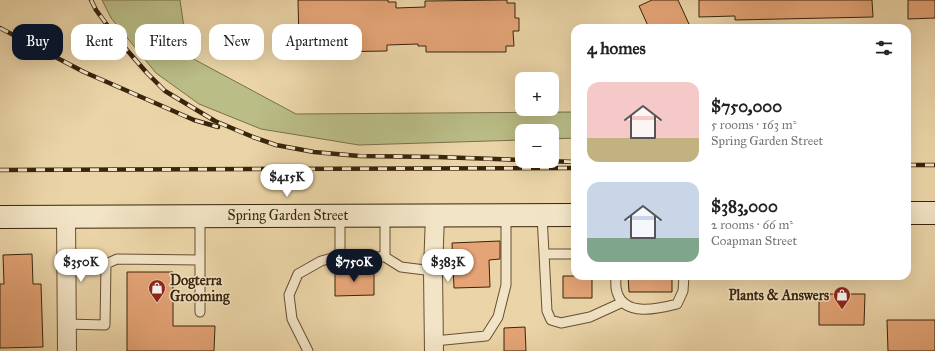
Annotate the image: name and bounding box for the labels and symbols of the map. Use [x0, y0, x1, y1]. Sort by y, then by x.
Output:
pin: $415K [259, 164, 315, 198]
street label: Spring Garden Street [228, 207, 348, 224]
pin: $350K [53, 249, 109, 283]
pin: $750K [326, 249, 382, 283]
pin: $383K [420, 249, 476, 283]
place label: Dogterra Grooming [170, 272, 230, 306]
shop icon: Dogterra Grooming [147, 278, 167, 303]
shop icon: Plants & Answers [832, 285, 852, 310]
place label: Plants & Answers [728, 287, 829, 304]

